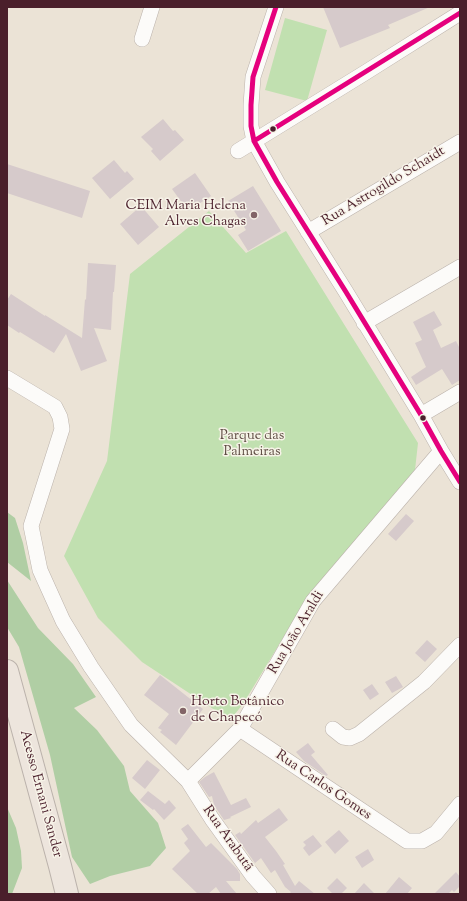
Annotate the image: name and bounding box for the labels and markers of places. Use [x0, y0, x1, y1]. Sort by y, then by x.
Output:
unlabelled marker [268, 124, 278, 134]
place label: CEIM Maria Helena Alves Chagas [125, 199, 246, 232]
marker: CEIM Maria Helena Alves Chagas [249, 210, 259, 220]
unlabelled marker [418, 413, 428, 423]
place label: Horto Botânico de Chapecó [191, 695, 284, 728]
marker: Horto Botânico de Chapecó [178, 706, 188, 716]

